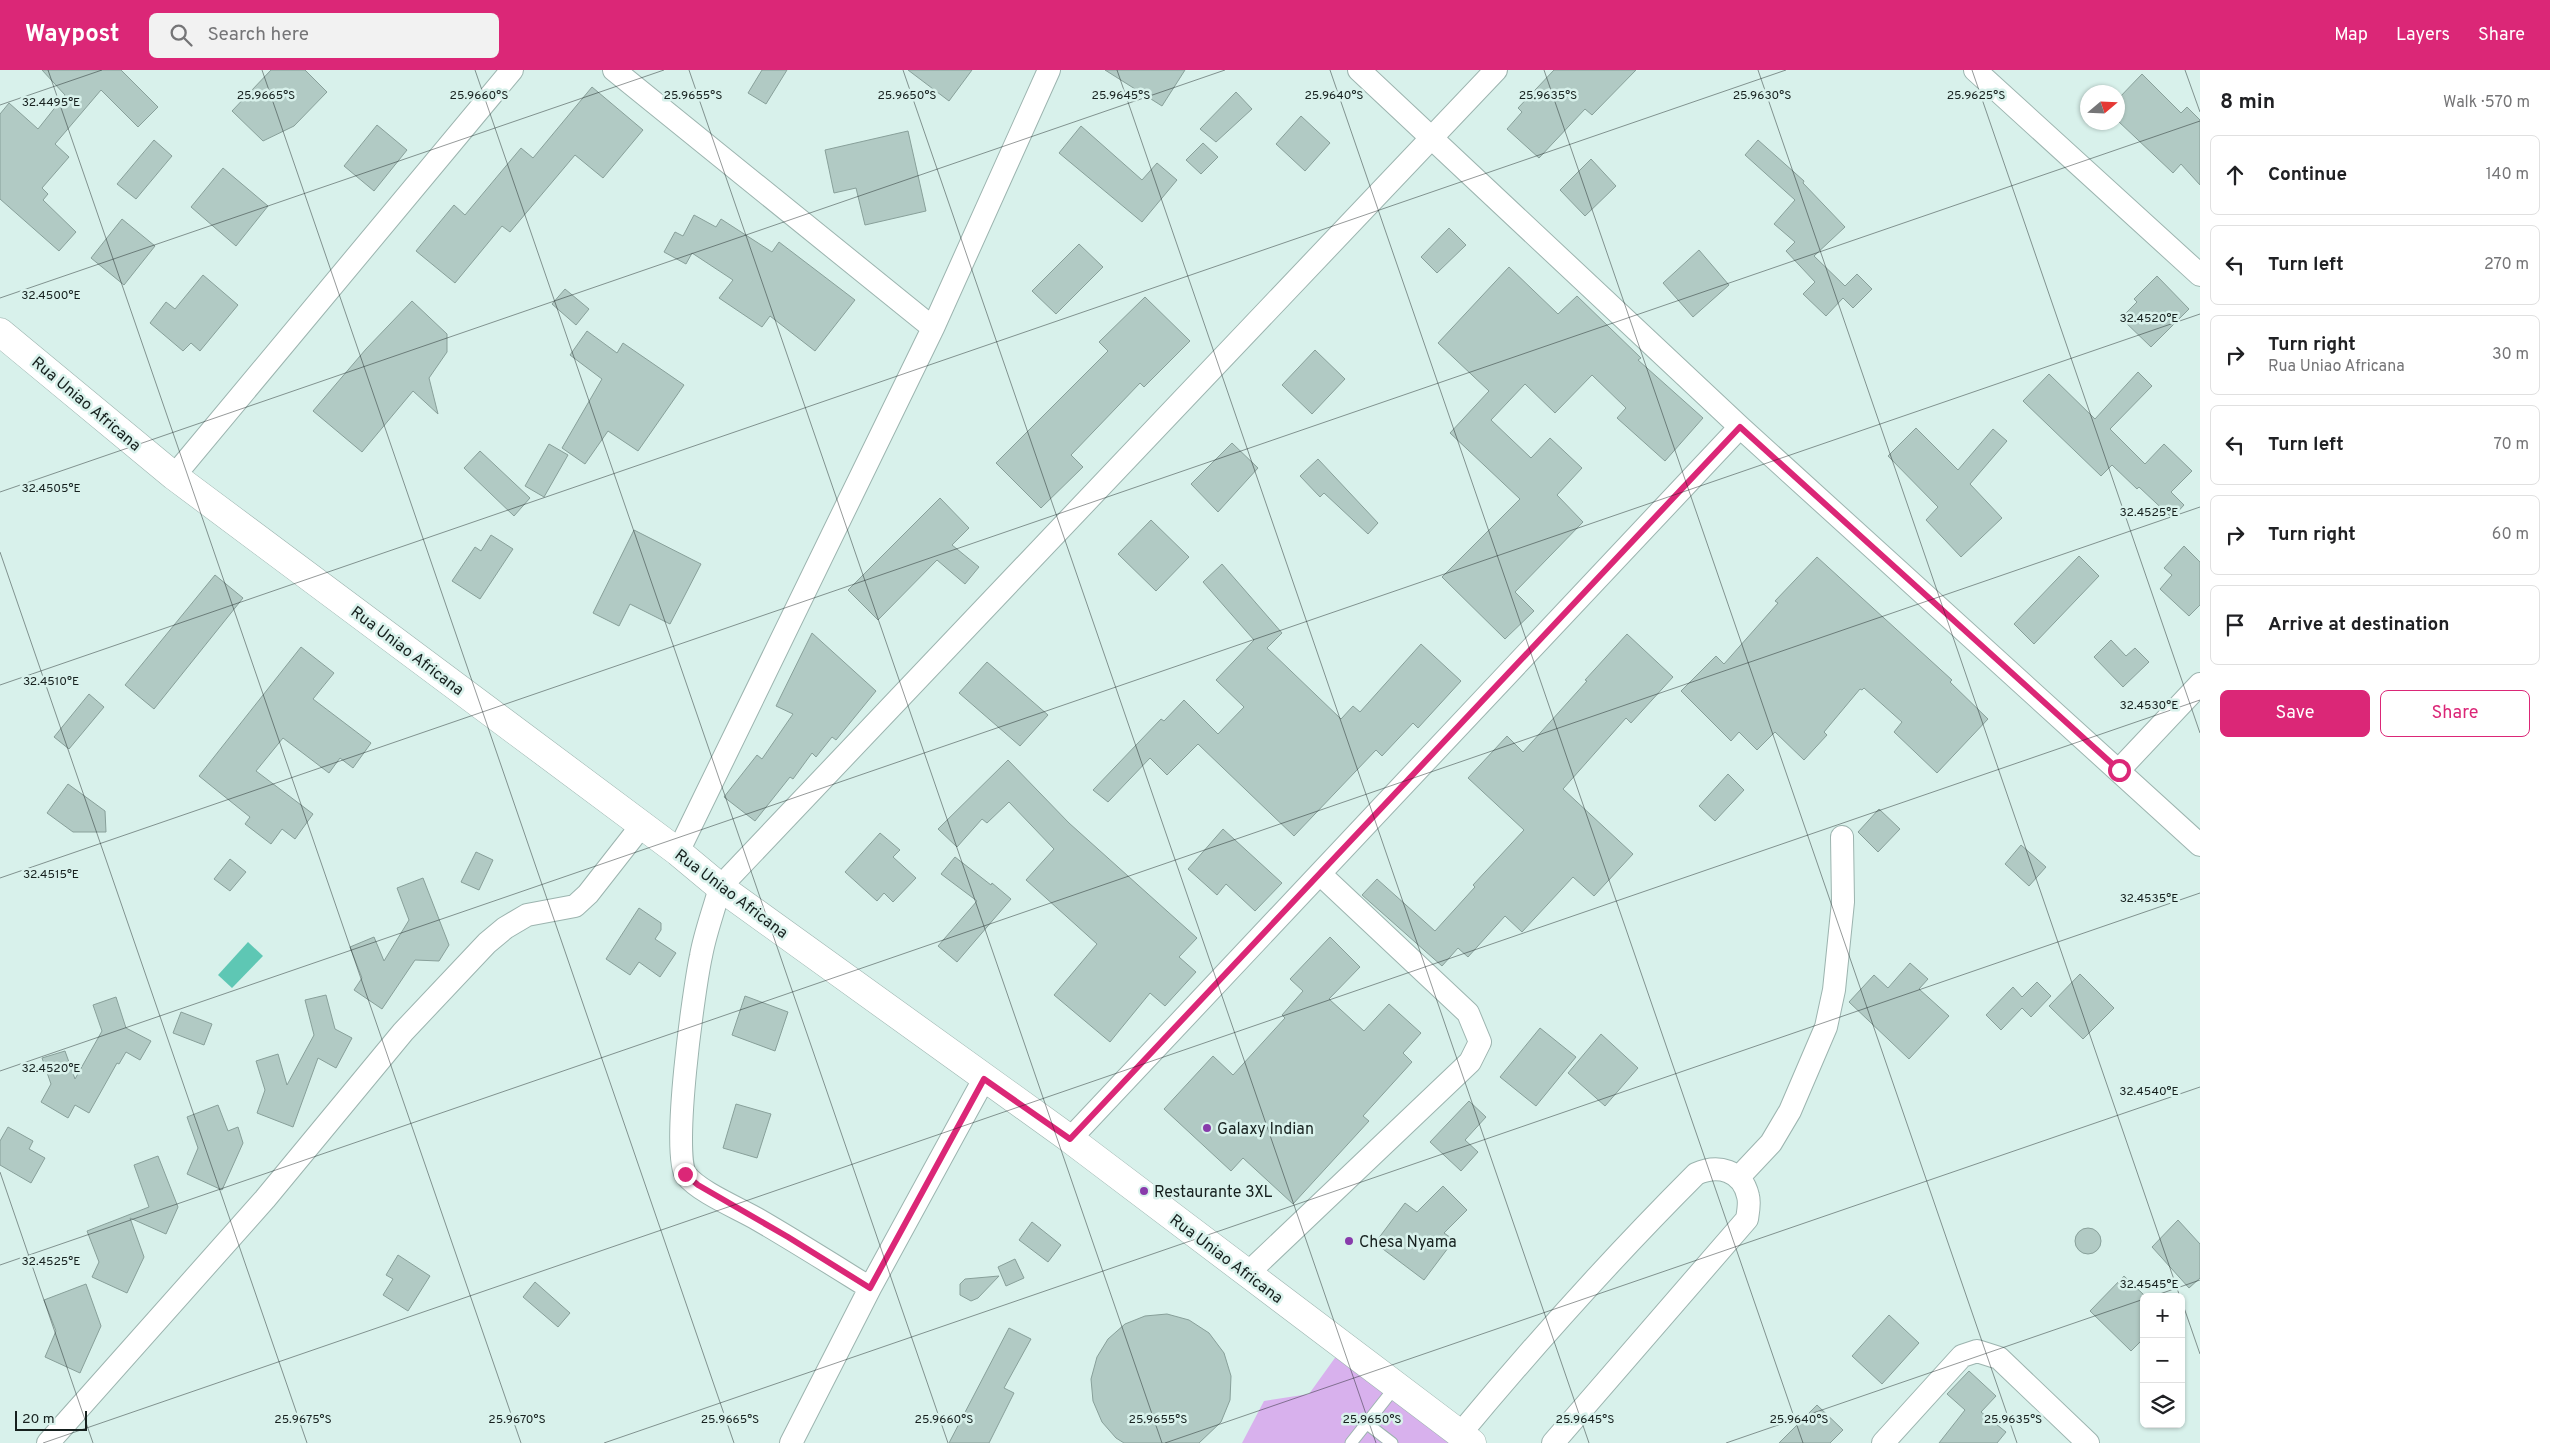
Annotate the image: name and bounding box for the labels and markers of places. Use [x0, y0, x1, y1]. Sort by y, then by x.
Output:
place label: Galaxy Indian [1217, 1120, 1314, 1140]
marker: Galaxy Indian [1201, 1122, 1213, 1134]
place label: Restaurante 3XL [1154, 1183, 1273, 1203]
marker: Restaurante 3XL [1138, 1185, 1150, 1197]
place label: Chesa Nyama [1359, 1233, 1457, 1253]
marker: Chesa Nyama [1343, 1235, 1355, 1247]

